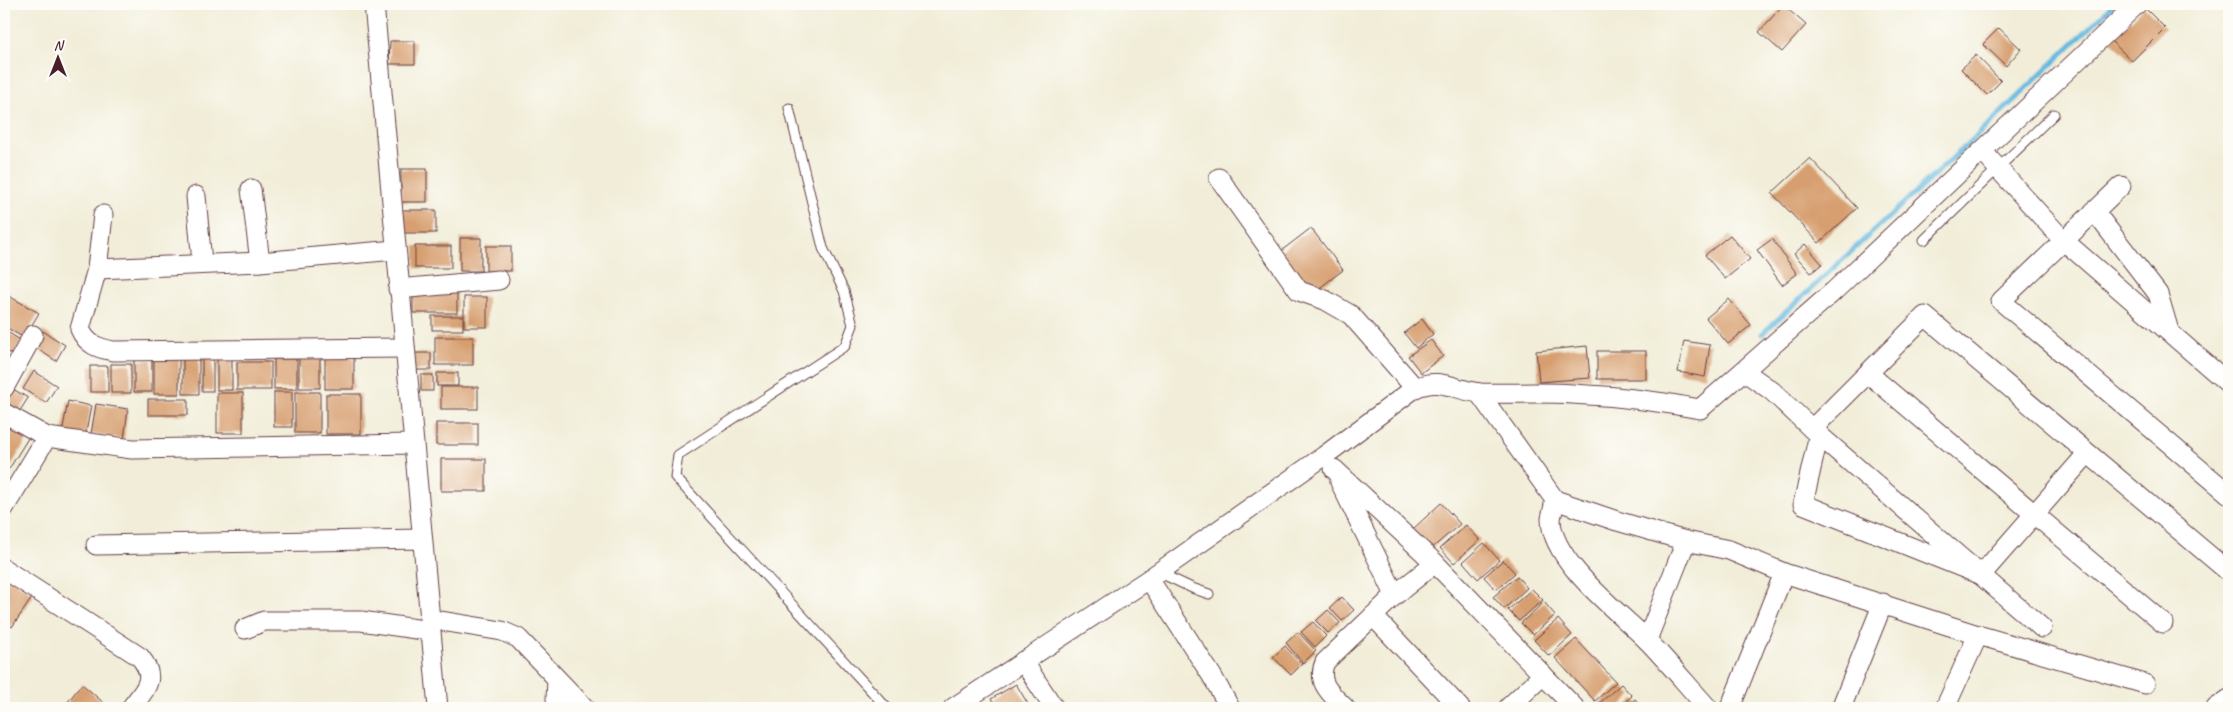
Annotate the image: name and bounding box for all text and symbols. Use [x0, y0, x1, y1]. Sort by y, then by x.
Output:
north arrow [32, 32, 82, 82]
text: N [54, 37, 65, 54]

